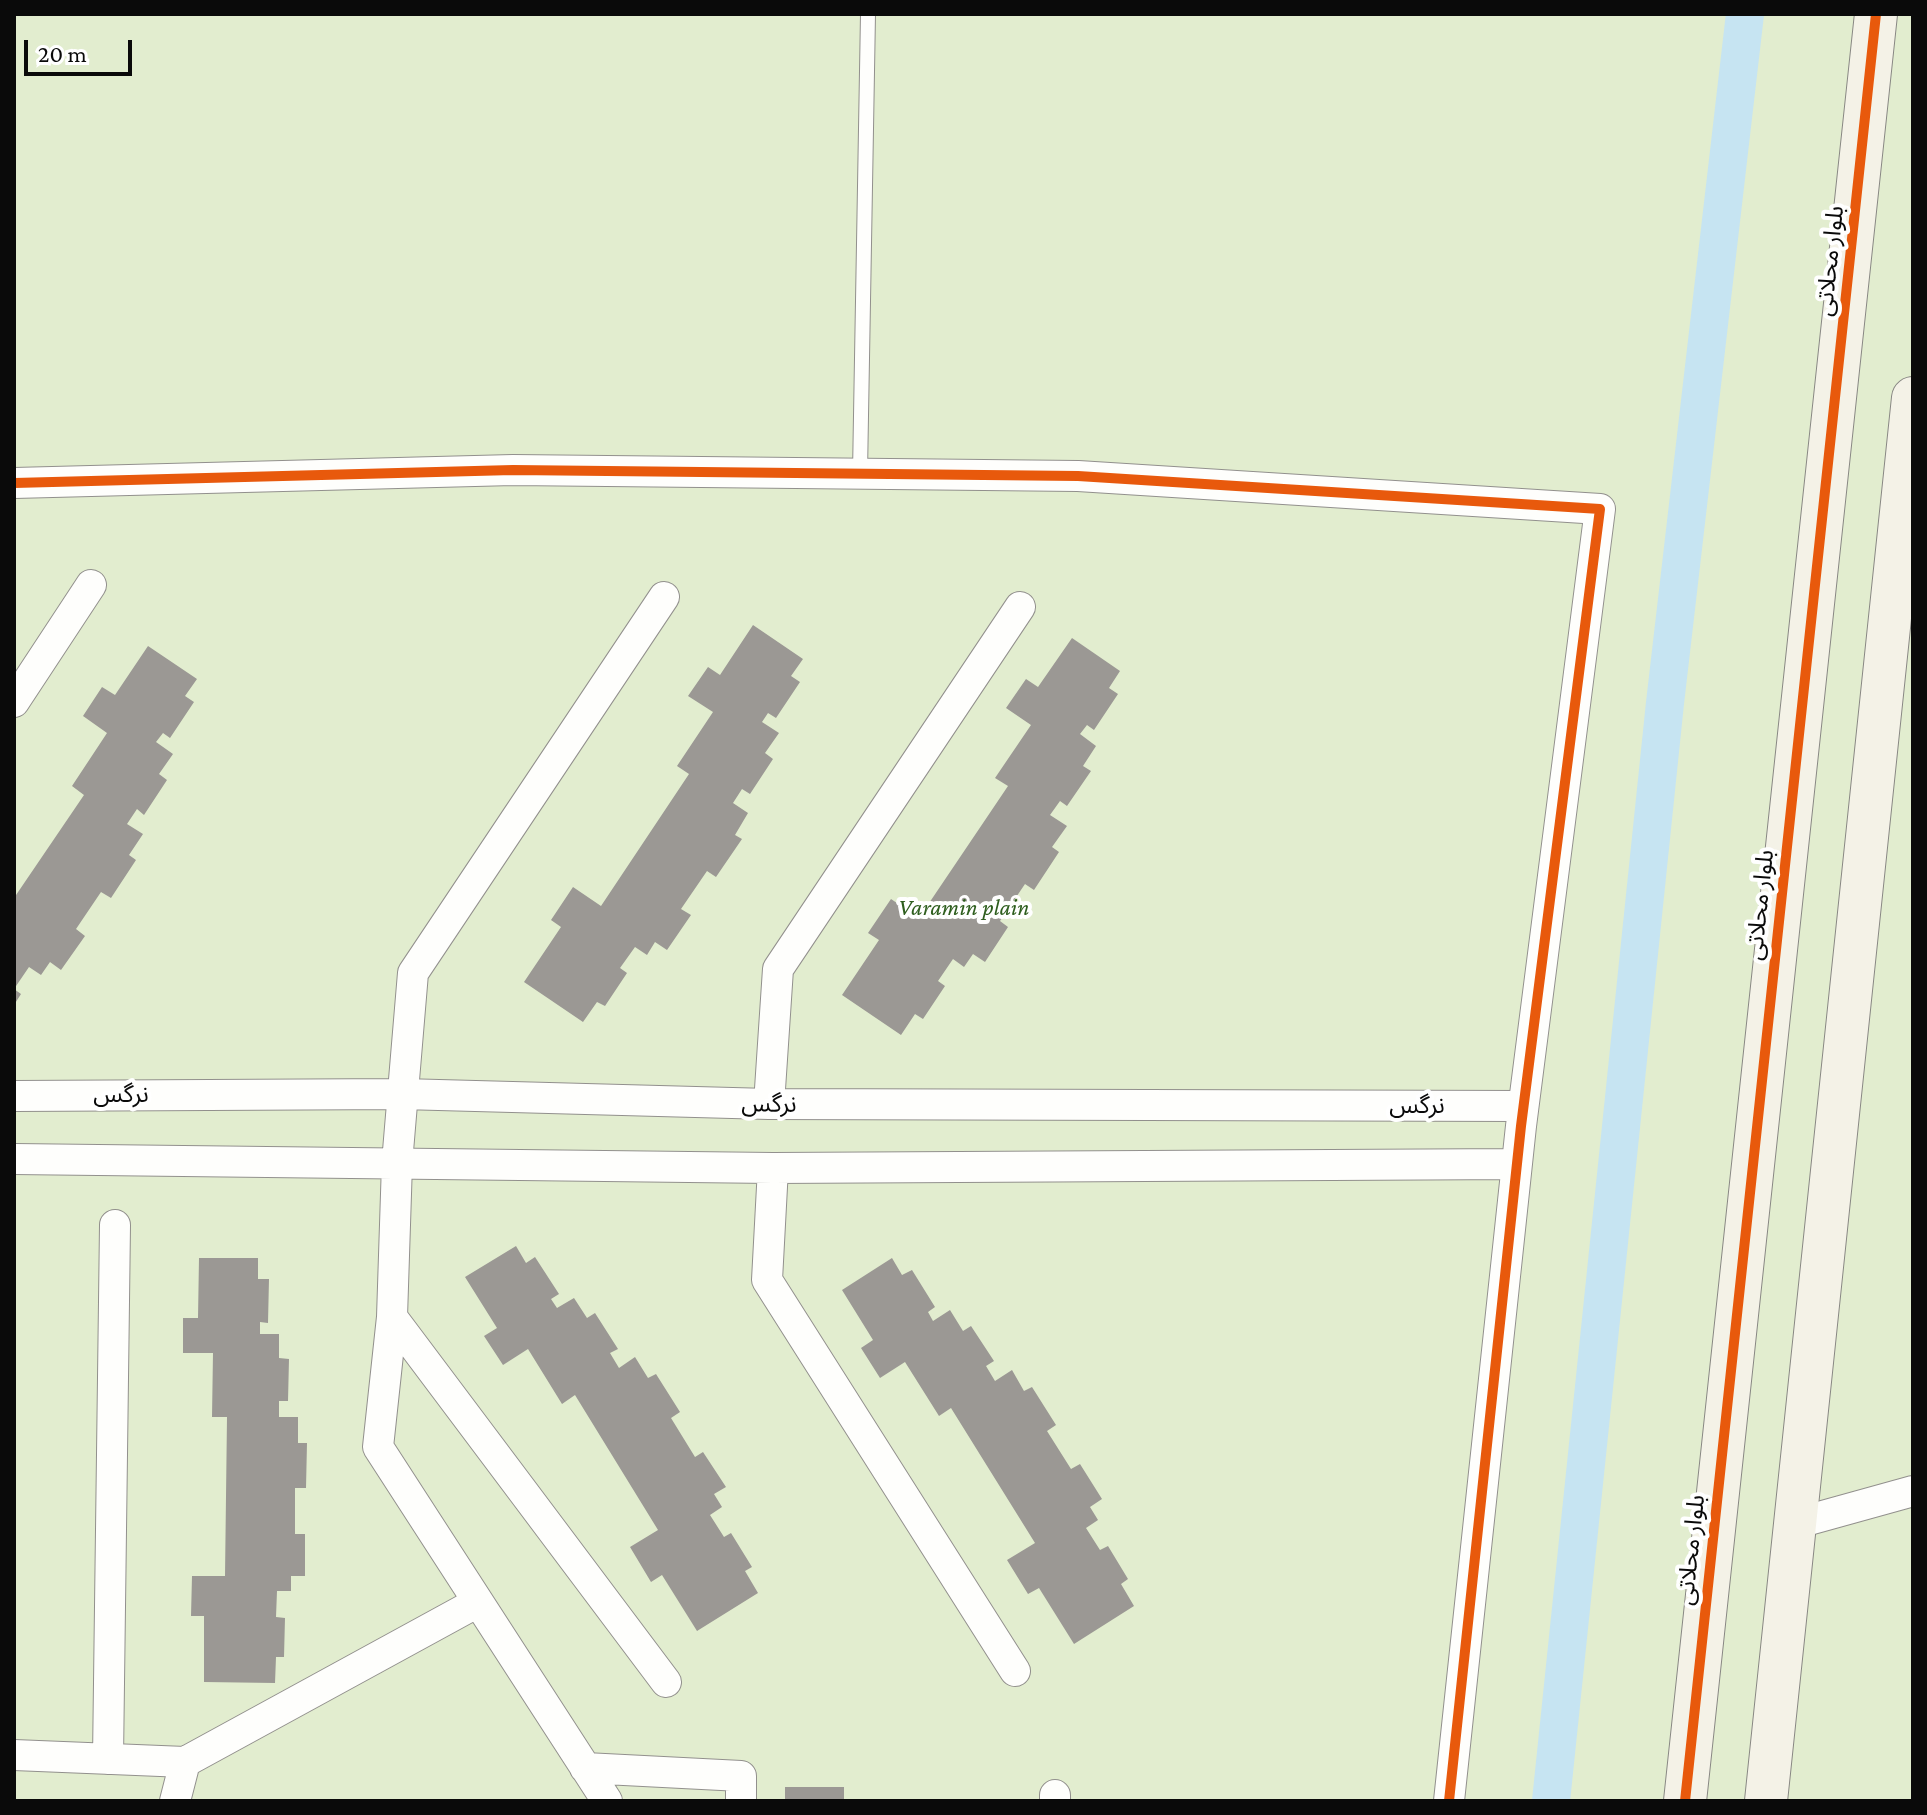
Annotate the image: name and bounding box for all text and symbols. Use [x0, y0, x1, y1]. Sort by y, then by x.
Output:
scale bar [28, 24, 136, 74]
text: 20 m [38, 40, 87, 67]
street label: بلوار محلاتی [1810, 204, 1850, 318]
street label: بلوار محلاتی [1740, 848, 1780, 962]
park label: Varamin plain [899, 894, 1029, 922]
street label: نرگس [93, 1081, 149, 1109]
street label: نرگس [741, 1089, 797, 1119]
street label: نرگس [1389, 1092, 1445, 1120]
street label: بلوار محلاتی [1671, 1493, 1711, 1607]

